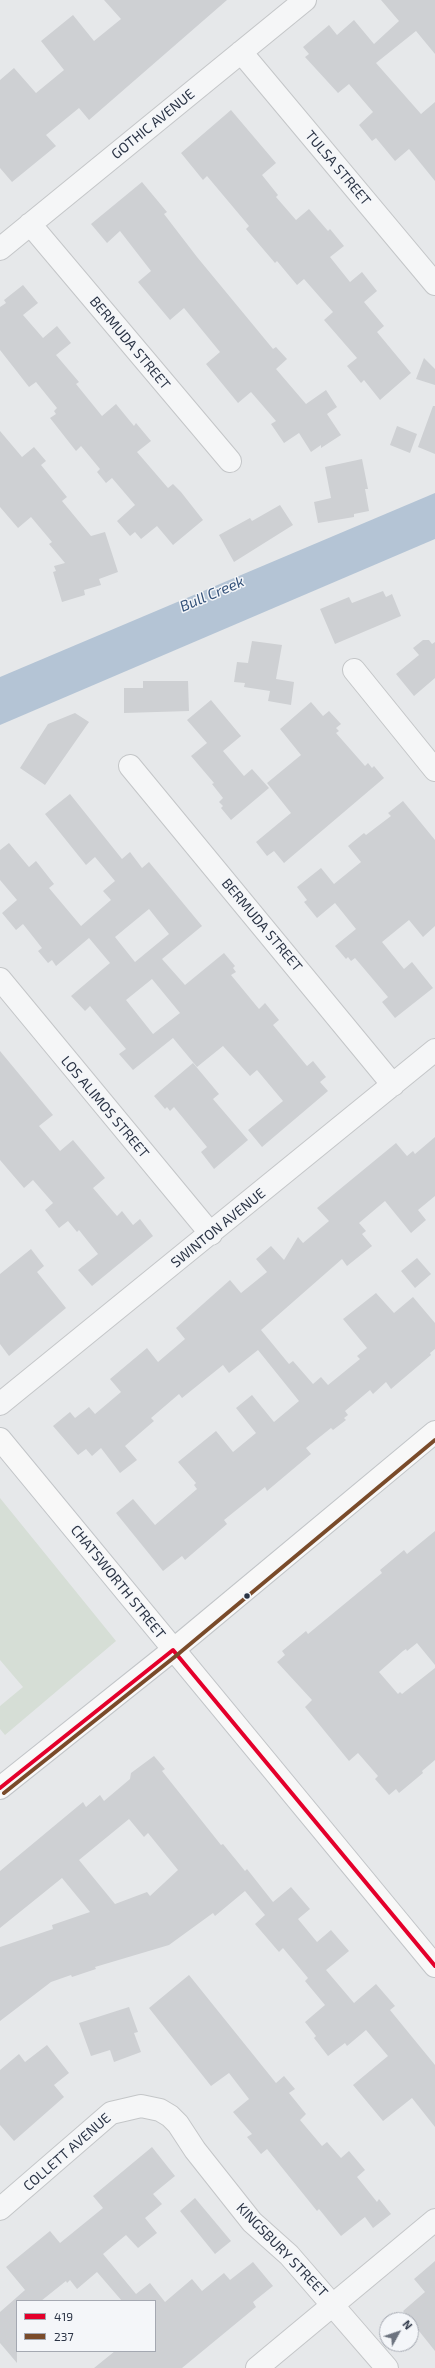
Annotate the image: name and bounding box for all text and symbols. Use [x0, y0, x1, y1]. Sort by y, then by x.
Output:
street label: GOTHIC AVENUE [108, 85, 198, 163]
street label: TULSA STREET [302, 127, 374, 209]
street label: BERMUDA STREET [86, 293, 174, 393]
water label: Bull Creek [177, 572, 247, 616]
street label: BERMUDA STREET [218, 875, 306, 975]
street label: LOS ALIMOS STREET [57, 1053, 153, 1161]
street label: SWINTON AVENUE [167, 1185, 269, 1271]
street label: CHATSWORTH STREET [67, 1522, 169, 1642]
unlabelled marker [242, 1591, 252, 1601]
street label: COLLETT AVENUE [20, 2109, 114, 2195]
street label: KINGSBURY STREET [233, 2199, 331, 2301]
legend [16, 2300, 156, 2352]
text: 419 [54, 2309, 73, 2323]
north arrow [379, 2312, 419, 2352]
text: N [400, 2317, 415, 2332]
text: 237 [54, 2329, 74, 2343]

